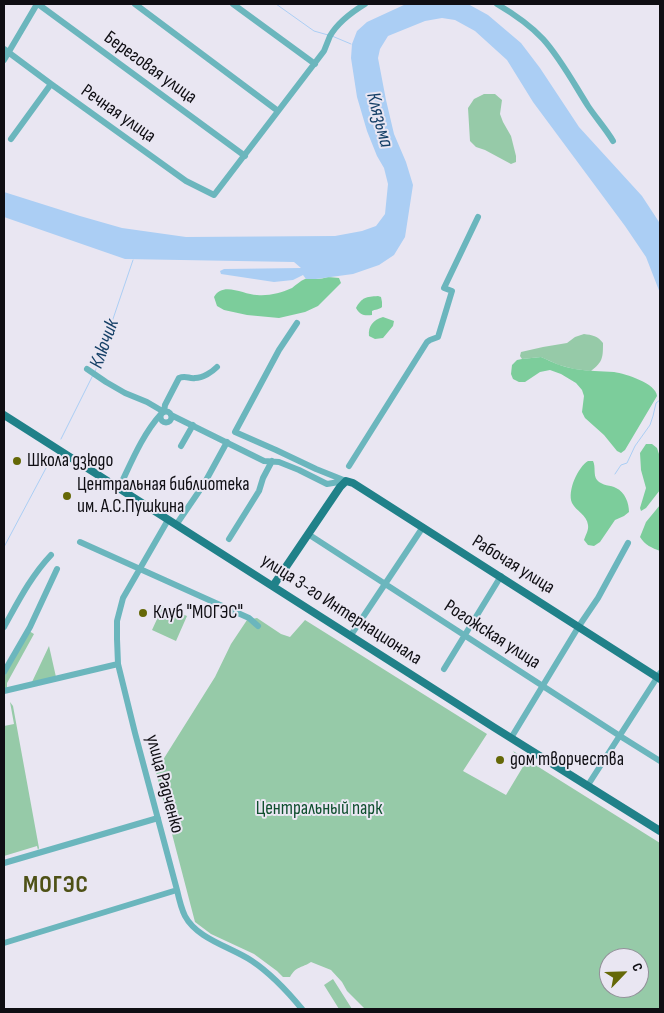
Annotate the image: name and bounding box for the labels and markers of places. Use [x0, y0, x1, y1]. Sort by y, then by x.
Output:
place label: Школа дзюдо [27, 450, 113, 472]
marker: Школа дзюдо [11, 455, 23, 467]
place label: Центральная библиотека им. А.С.Пушкина [77, 474, 250, 518]
marker: Центральная библиотека им. А.С.Пушкина [61, 490, 73, 502]
place label: Клуб "МОГЭС" [153, 602, 243, 624]
marker: Клуб "МОГЭС" [137, 607, 149, 619]
place label: дом творчества [510, 749, 624, 771]
marker: дом творчества [494, 754, 506, 766]

